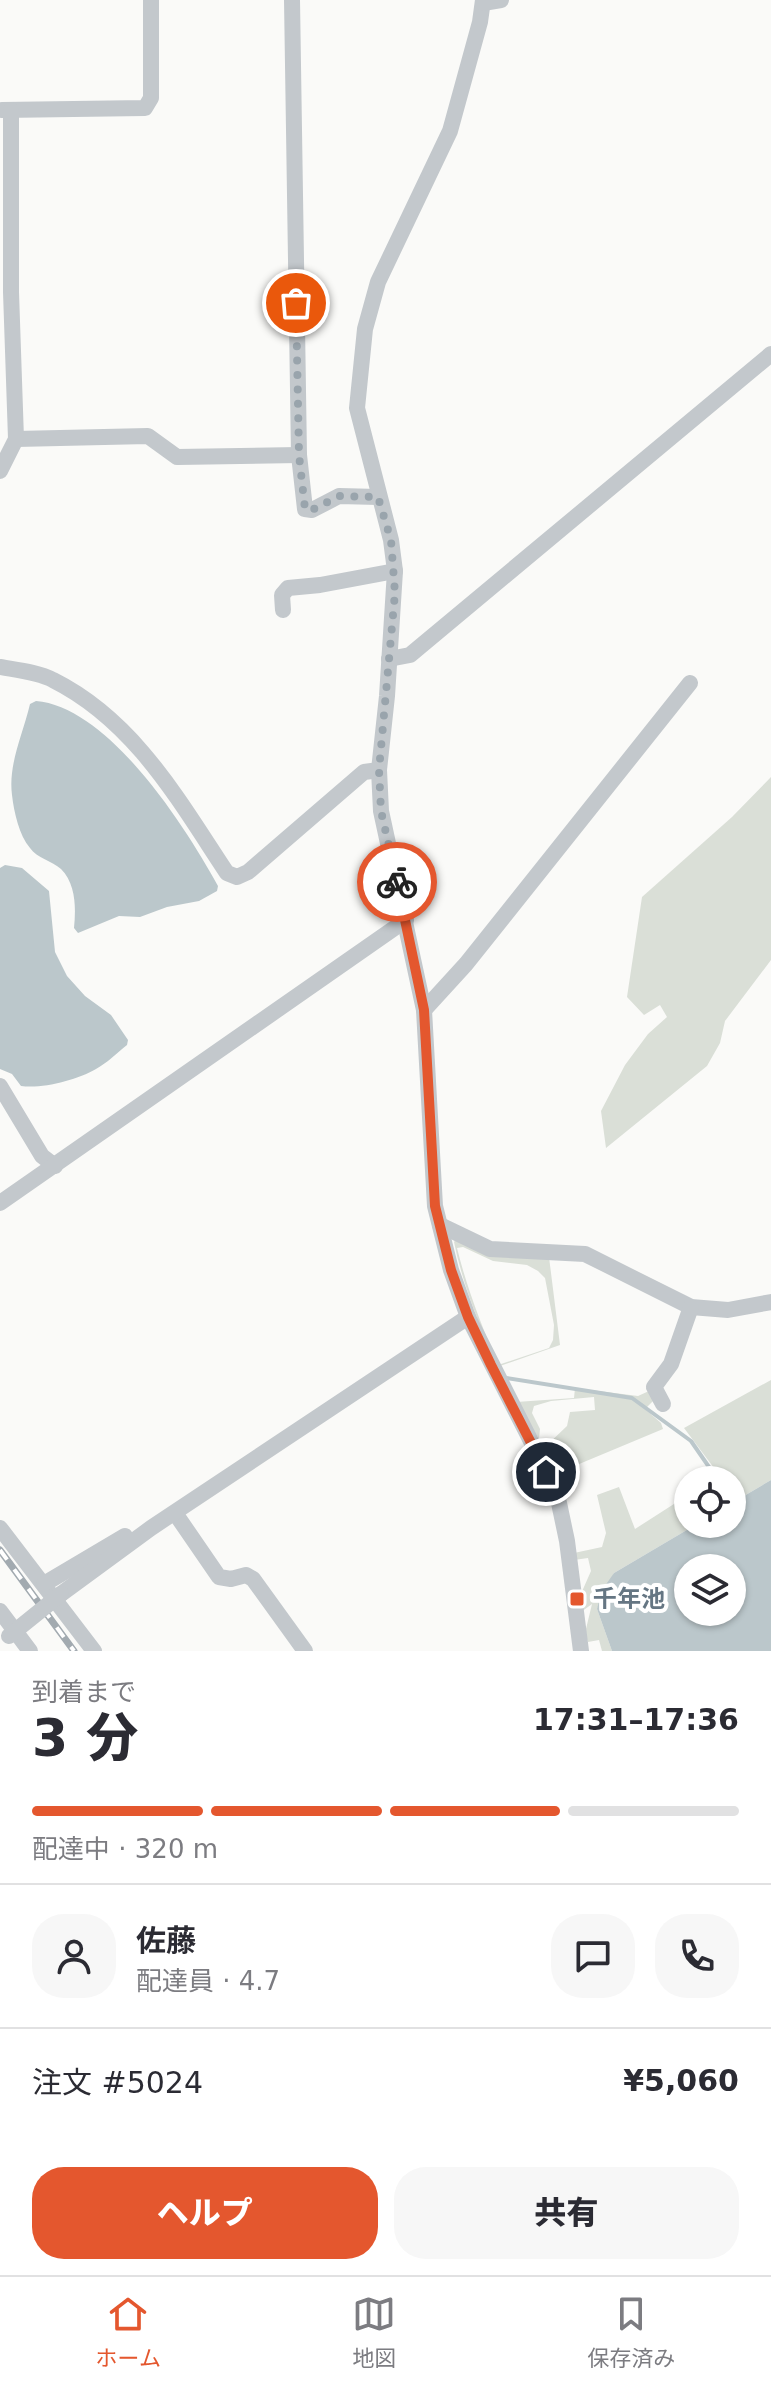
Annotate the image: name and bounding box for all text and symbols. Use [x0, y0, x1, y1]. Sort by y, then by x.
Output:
pin [262, 269, 330, 337]
icon: bag [274, 281, 318, 325]
courier [357, 842, 437, 922]
icon: bike [375, 860, 419, 904]
pin [512, 1438, 580, 1506]
icon: home [524, 1450, 568, 1494]
map controls [674, 1466, 746, 1626]
button: locate [674, 1466, 746, 1538]
button: layers [674, 1554, 746, 1626]
place label: 千年池 [593, 1585, 665, 1613]
marker: 千年池 [568, 1590, 586, 1608]
text: 到着まで [32, 1677, 136, 1707]
text: 17:31–17:36 [533, 1702, 739, 1737]
text: 3 分 [32, 1708, 138, 1768]
text: 配達中 · 320 m [32, 1834, 218, 1864]
button: person [32, 1914, 116, 1998]
button: chat [551, 1914, 635, 1998]
button: phone [655, 1914, 739, 1998]
text: 佐藤 [136, 1923, 196, 1958]
text: 配達員 · 4.7 [136, 1966, 280, 1996]
text: ¥5,060 [623, 2063, 739, 2098]
text: 注文 #5024 [32, 2065, 203, 2100]
button: ヘルプ [32, 2167, 378, 2259]
button: 共有 [394, 2167, 739, 2259]
tab: ホーム [96, 2292, 161, 2372]
tab: 地図 [352, 2292, 396, 2372]
tab: 保存済み [587, 2292, 675, 2372]

